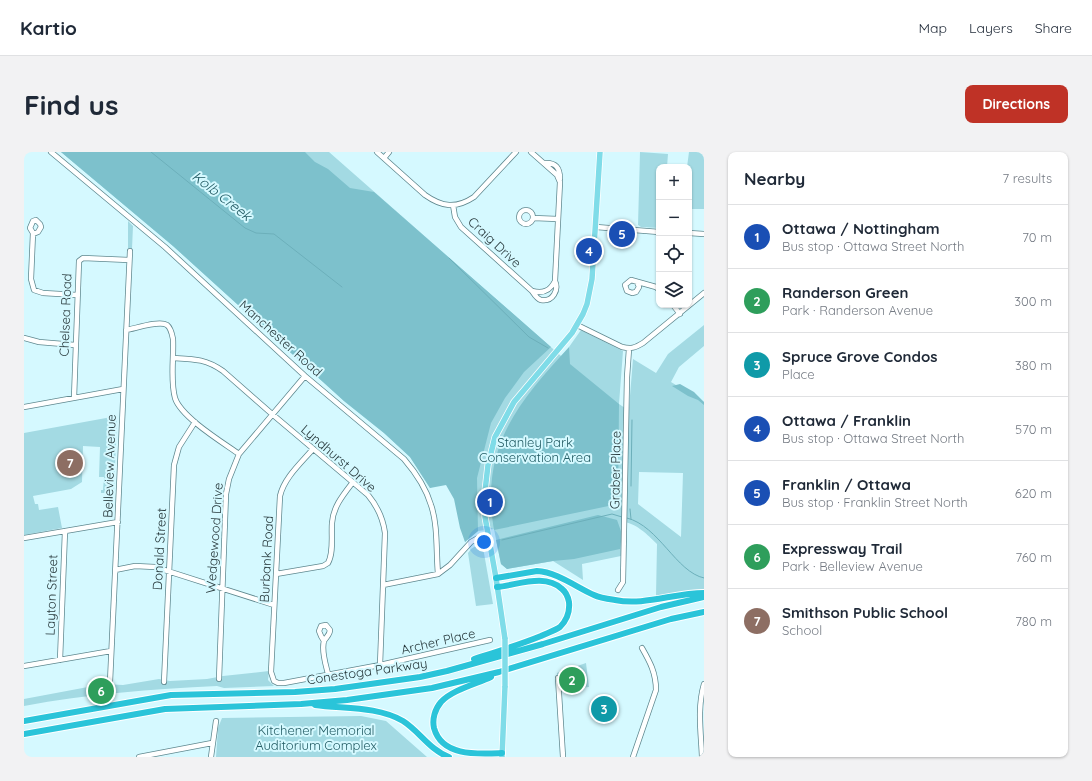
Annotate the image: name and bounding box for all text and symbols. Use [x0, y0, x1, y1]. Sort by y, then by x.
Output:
text: Kartio [20, 16, 77, 40]
text: Map [918, 19, 947, 37]
text: Layers [969, 19, 1013, 37]
text: Share [1035, 19, 1072, 37]
button: Directions [965, 85, 1068, 123]
text: Find us [24, 87, 118, 122]
map controls [656, 164, 692, 308]
button: + [656, 164, 692, 200]
water label: Kolb Creek [189, 167, 257, 226]
text: Nearby [744, 168, 805, 189]
text: 7 results [1003, 170, 1052, 186]
button: − [656, 200, 692, 236]
street label: Craig Drive [465, 213, 525, 271]
pin: 5 [609, 219, 635, 249]
text: Ottawa / Nottingham [782, 219, 940, 238]
text: 1 [754, 229, 760, 245]
text: 70 m [1022, 229, 1052, 245]
pin: 4 [576, 236, 602, 266]
button: locate [656, 236, 692, 272]
text: Bus stop · Ottawa Street North [782, 238, 964, 254]
button: layers [656, 272, 692, 308]
street label: Chelsea Road [56, 273, 74, 357]
text: Randerson Green [782, 283, 909, 302]
text: 2 [753, 293, 761, 309]
text: 300 m [1014, 293, 1052, 309]
street label: Manchester Road [236, 297, 326, 379]
text: Park · Randerson Avenue [782, 302, 933, 318]
text: Spruce Grove Condos [782, 347, 938, 366]
text: 3 [754, 357, 760, 373]
text: 380 m [1015, 357, 1052, 373]
text: Place [782, 366, 815, 382]
text: Ottawa / Franklin [782, 411, 911, 430]
street label: Belleview Avenue [99, 414, 119, 518]
street label: Lyndhurst Drive [298, 421, 380, 495]
text: 4 [753, 421, 761, 437]
text: 570 m [1015, 421, 1052, 437]
text: Bus stop · Ottawa Street North [782, 430, 964, 446]
street label: Graber Place [606, 431, 624, 509]
park label: Stanley Park Conservation Area [479, 434, 591, 465]
pin: 7 [57, 448, 83, 478]
text: Franklin / Ottawa [782, 475, 911, 494]
street label: Wedgewood Drive [202, 482, 226, 594]
text: 5 [753, 485, 761, 501]
text: 620 m [1015, 485, 1052, 501]
pin: 1 [477, 487, 503, 517]
text: Bus stop · Franklin Street North [782, 494, 968, 510]
street label: Donald Street [149, 507, 169, 591]
street label: Burbank Road [256, 515, 276, 603]
your location [474, 532, 494, 552]
text: Expressway Trail [782, 539, 903, 558]
text: 6 [753, 549, 761, 565]
text: 760 m [1016, 549, 1052, 565]
street label: Layton Street [42, 554, 60, 636]
text: Park · Belleview Avenue [782, 558, 923, 574]
text: Smithson Public School [782, 603, 948, 622]
text: 7 [753, 613, 761, 629]
text: 780 m [1015, 613, 1052, 629]
text: School [782, 622, 822, 638]
street label: Archer Place [399, 625, 477, 657]
street label: Conestoga Parkway [306, 655, 428, 687]
pin: 2 [559, 665, 585, 695]
pin: 6 [88, 676, 114, 706]
pin: 3 [591, 694, 617, 724]
park label: Kitchener Memorial Auditorium Complex [255, 722, 377, 753]

